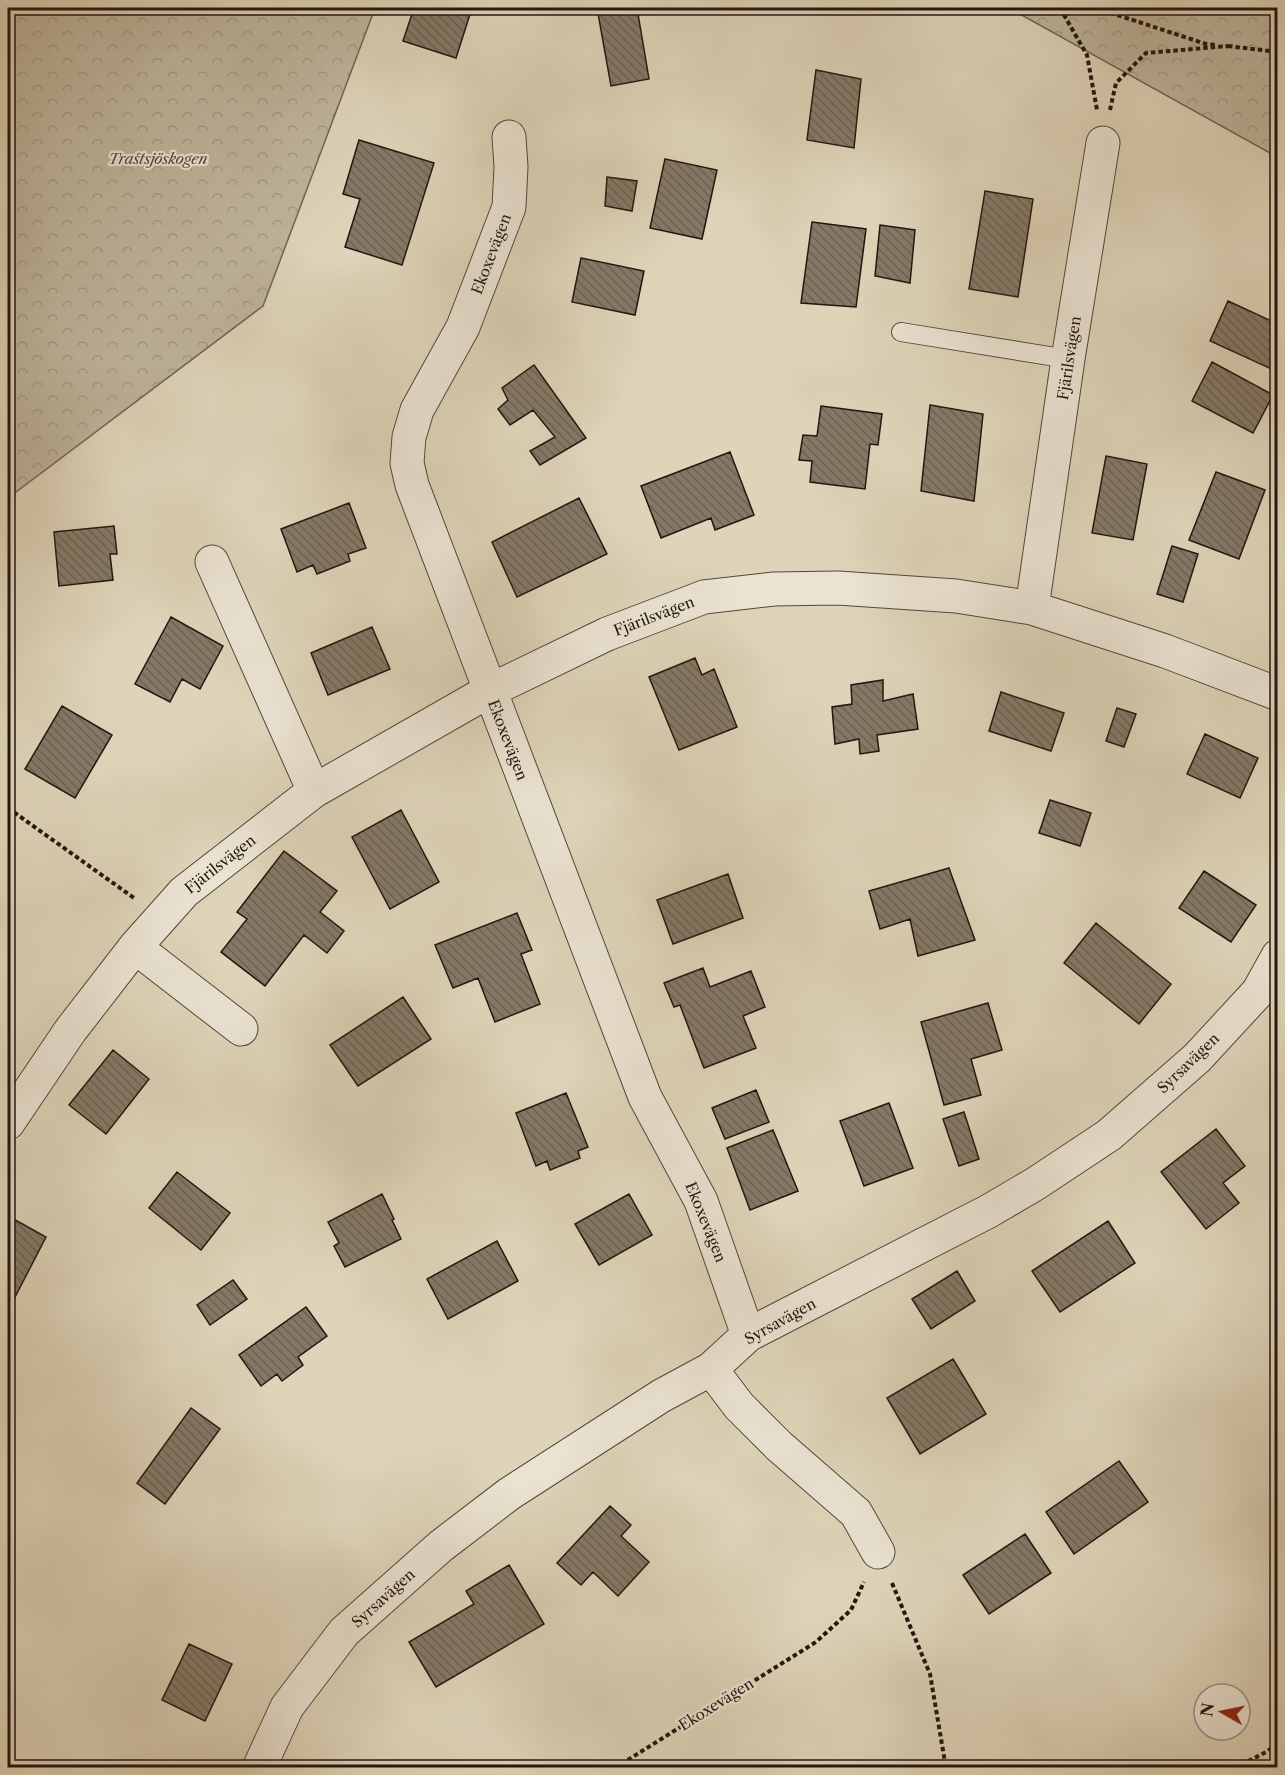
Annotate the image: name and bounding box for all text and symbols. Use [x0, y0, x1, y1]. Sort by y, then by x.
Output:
park label: Trastsjöskogen [108, 149, 208, 168]
street label: Ekoxevägen [467, 210, 515, 297]
street label: Fjärilsvägen [1053, 314, 1085, 401]
street label: Fjärilsvägen [611, 592, 698, 640]
street label: Ekoxevägen [484, 697, 532, 784]
street label: Fjärilsvägen [181, 830, 260, 898]
street label: Syrsavägen [1153, 1028, 1223, 1097]
street label: Ekoxevägen [681, 1179, 731, 1265]
street label: Syrsavägen [741, 1293, 820, 1348]
street label: Syrsavägen [347, 1564, 419, 1631]
street label: Ekoxevägen [675, 1673, 758, 1735]
north arrow [1192, 1682, 1252, 1742]
text: N [1196, 1701, 1218, 1718]

